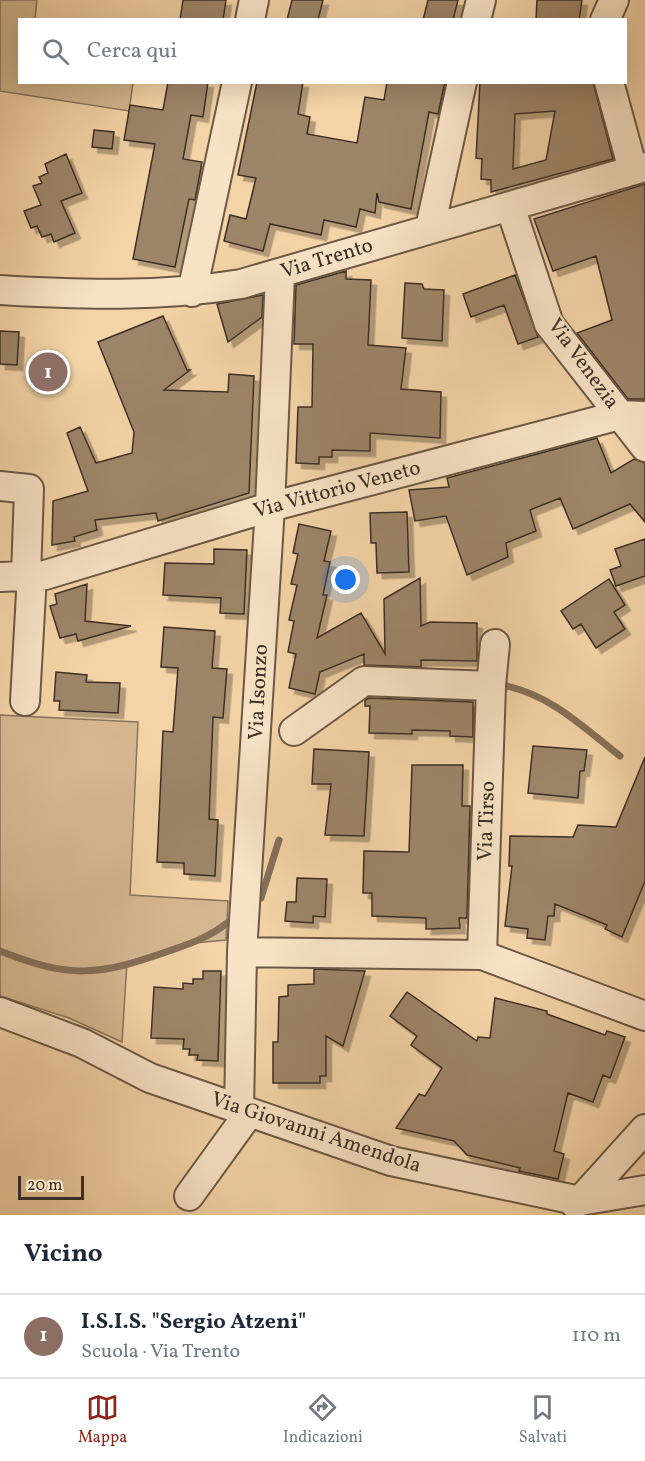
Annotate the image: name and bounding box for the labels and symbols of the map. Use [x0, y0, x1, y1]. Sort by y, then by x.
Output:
street label: Via Trento [277, 231, 377, 287]
street label: Via Venezia [540, 313, 626, 415]
pin: 1 [28, 350, 68, 394]
street label: Via Vittorio Veneto [250, 454, 424, 526]
your location [331, 565, 360, 594]
street label: Via Isonzo [242, 643, 276, 741]
street label: Via Tirso [471, 780, 503, 862]
street label: Via Giovanni Amendola [207, 1085, 425, 1181]
scale bar [18, 1173, 84, 1200]

